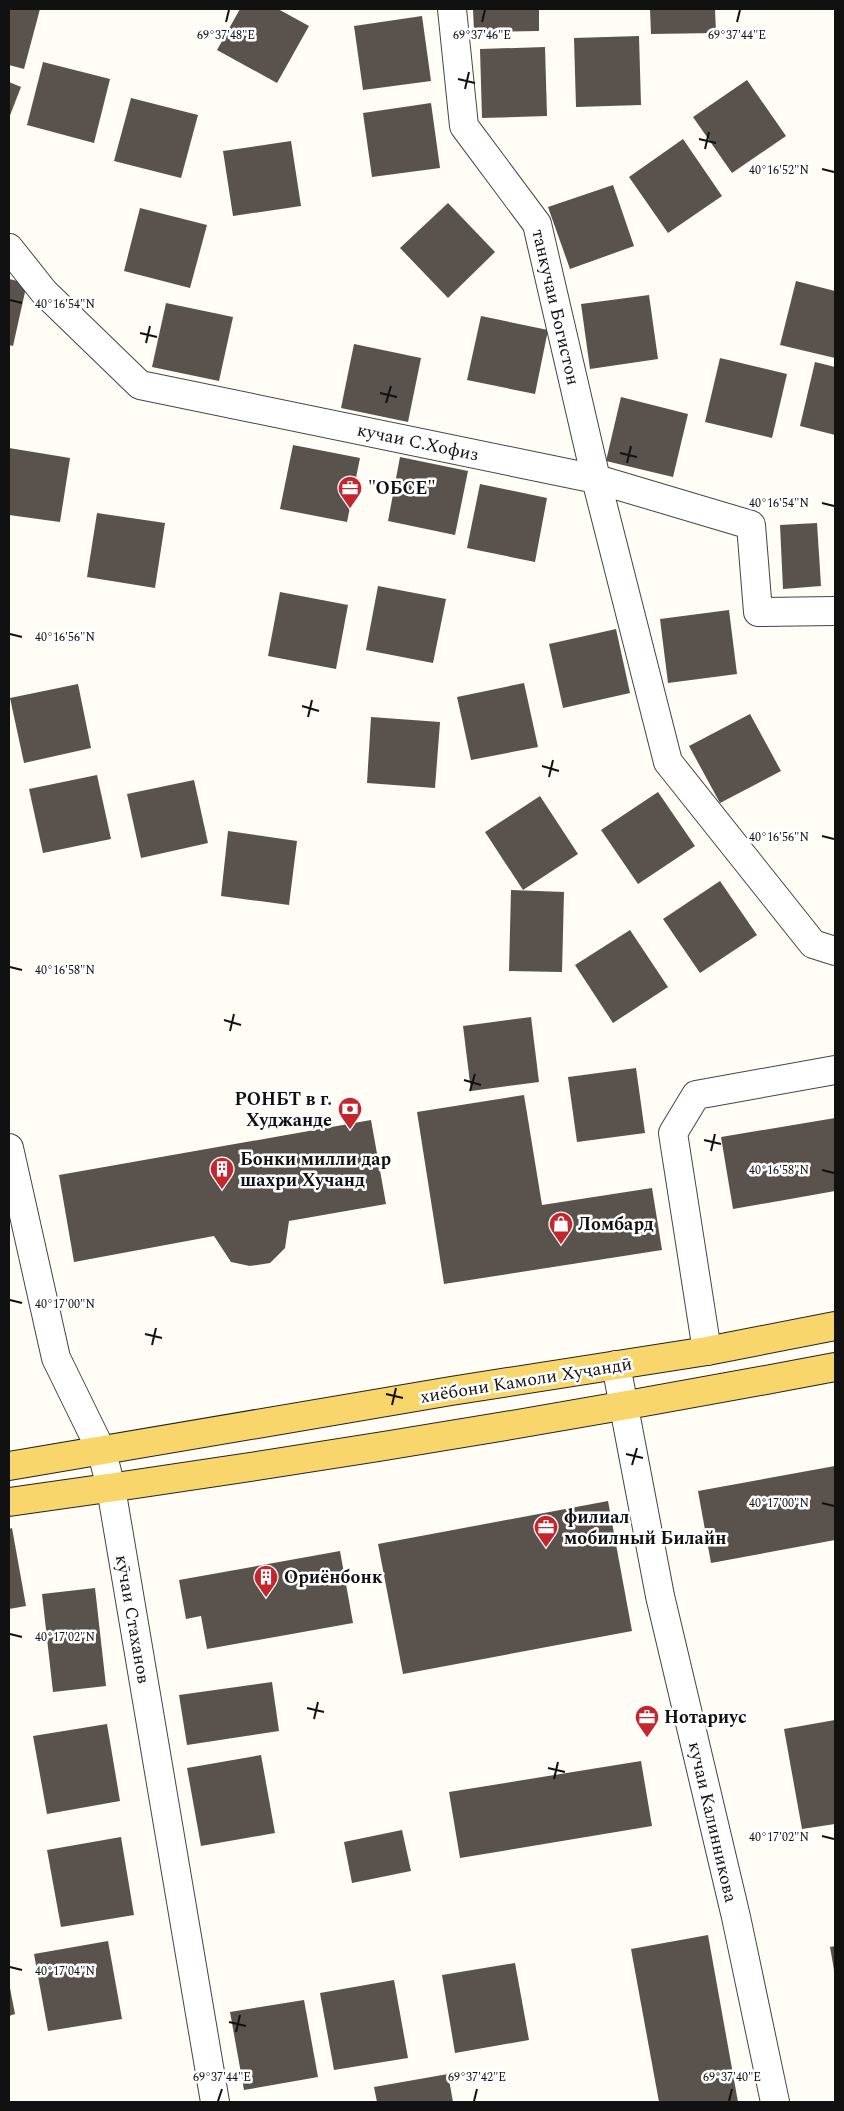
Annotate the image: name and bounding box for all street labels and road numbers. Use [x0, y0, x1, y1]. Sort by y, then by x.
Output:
street label: танкучаи Богистон [524, 226, 587, 388]
street label: кучаи С.Хофиз [355, 416, 481, 469]
street label: хиёбони Камоли Хуҷандӣ [418, 1350, 634, 1411]
street label: кӯчаи Стаханов [108, 1553, 157, 1686]
street label: кучаи Калинникова [681, 1739, 744, 1905]

